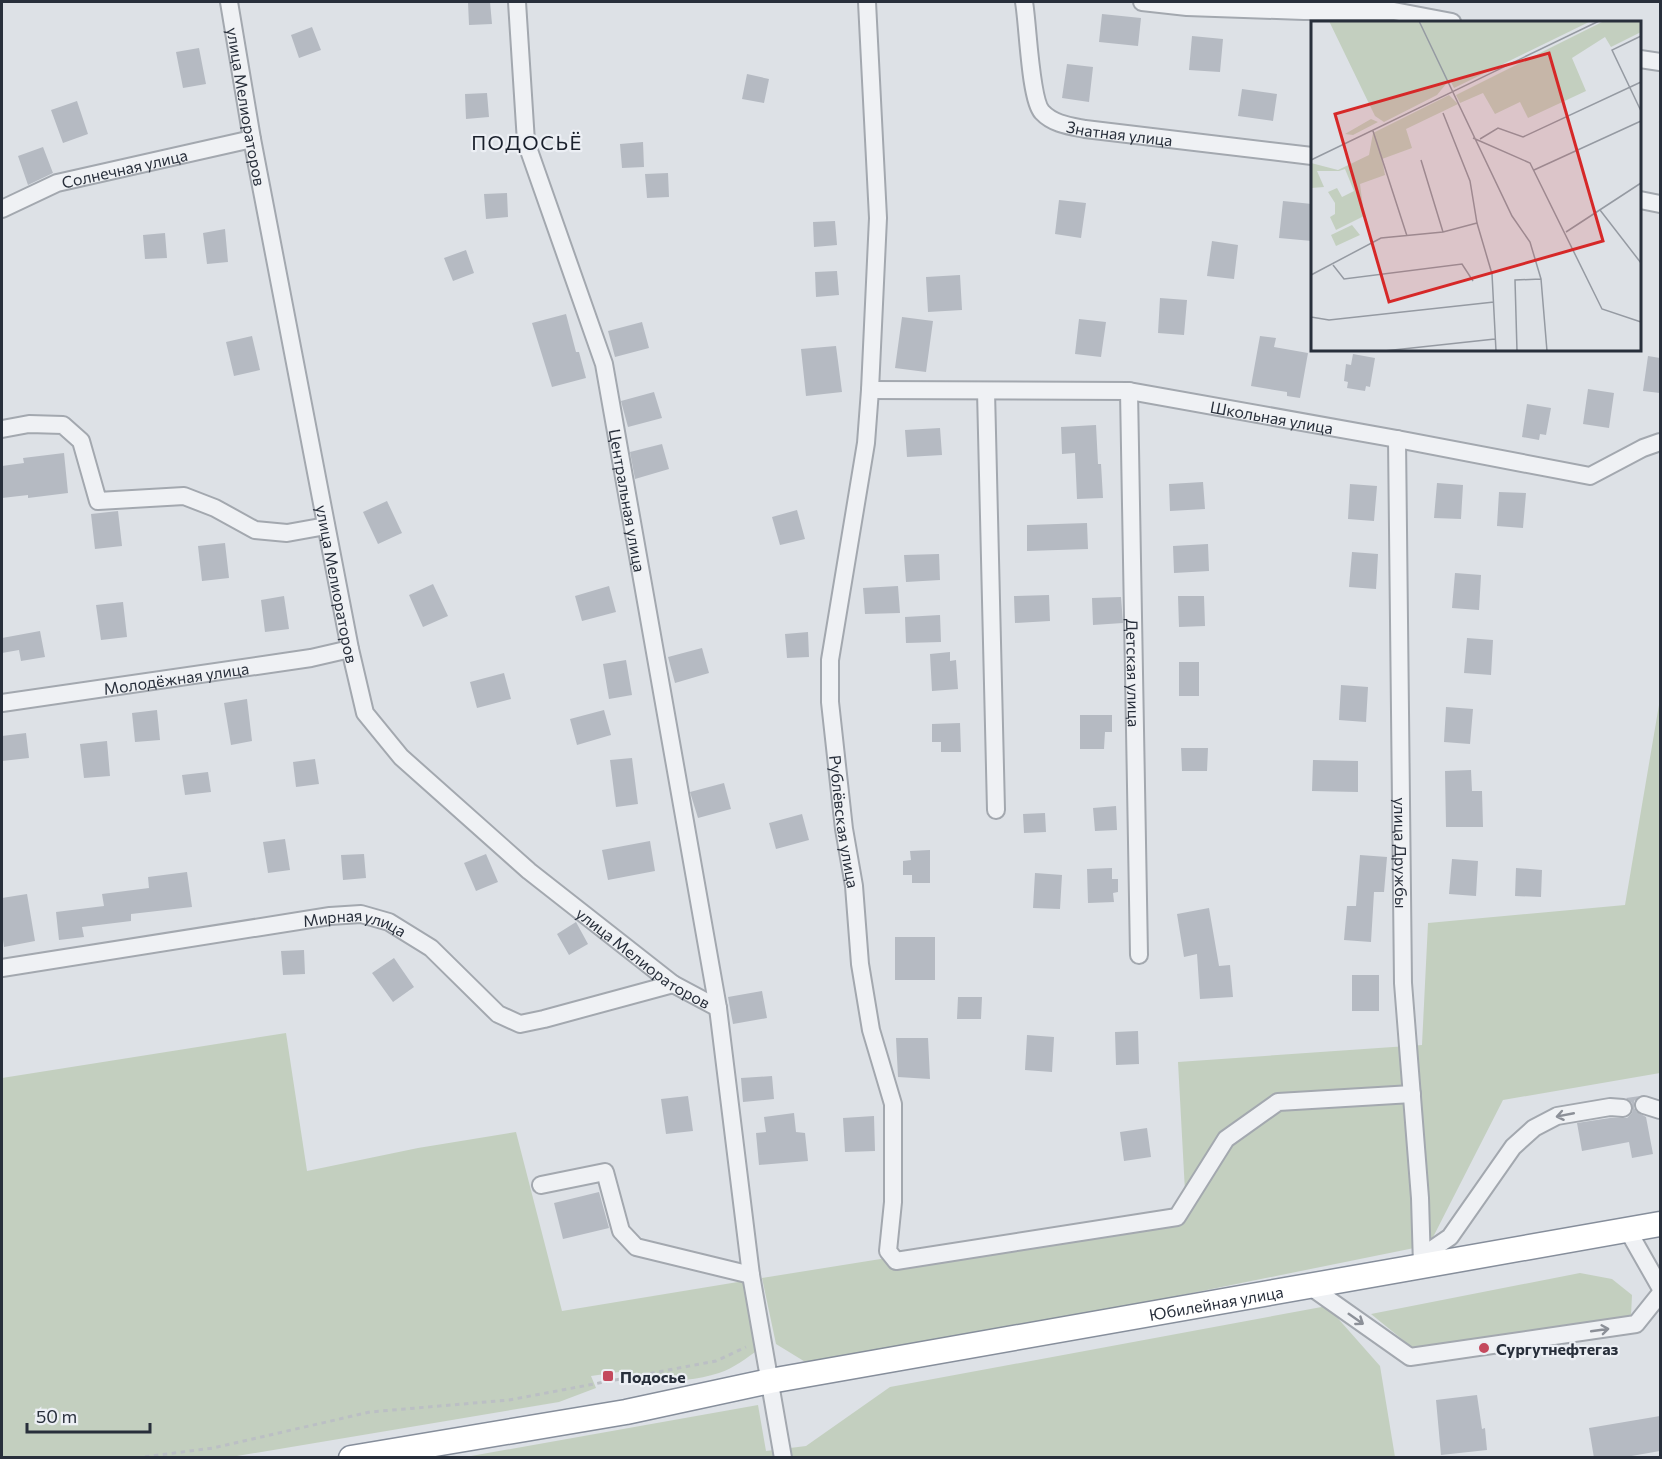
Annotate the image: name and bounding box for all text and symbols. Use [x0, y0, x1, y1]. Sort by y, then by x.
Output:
inset map [1311, 21, 1641, 351]
street label: улица Мелиораторов [224, 26, 270, 187]
street label: Знатная улица [1065, 116, 1174, 149]
district label: ПОДОСЬЁ [471, 130, 583, 154]
street label: Солнечная улица [60, 144, 189, 191]
street label: Школьная улица [1209, 396, 1335, 437]
street label: Центральная улица [606, 427, 650, 573]
street label: улица Мелиораторов [313, 503, 362, 665]
street label: Детская улица [1124, 619, 1144, 727]
street label: Молодёжная улица [102, 658, 250, 698]
street label: Рублёвская улица [826, 754, 864, 889]
street label: улица Дружбы [1391, 797, 1412, 909]
street label: улица Мелиораторов [573, 903, 714, 1012]
street label: Мирная улица [301, 904, 410, 940]
one-way arrow [1556, 1110, 1576, 1121]
street label: Юбилейная улица [1147, 1281, 1285, 1323]
one-way arrow [1347, 1313, 1364, 1325]
one-way arrow [1589, 1324, 1609, 1335]
place label: Сургутнефтегаз [1496, 1339, 1618, 1358]
marker: Сургутнефтегаз [1477, 1341, 1491, 1355]
place label: Подосье [620, 1367, 686, 1386]
marker: Подосье [601, 1369, 615, 1383]
scale bar [27, 1396, 150, 1434]
text: 50 m [36, 1405, 77, 1427]

